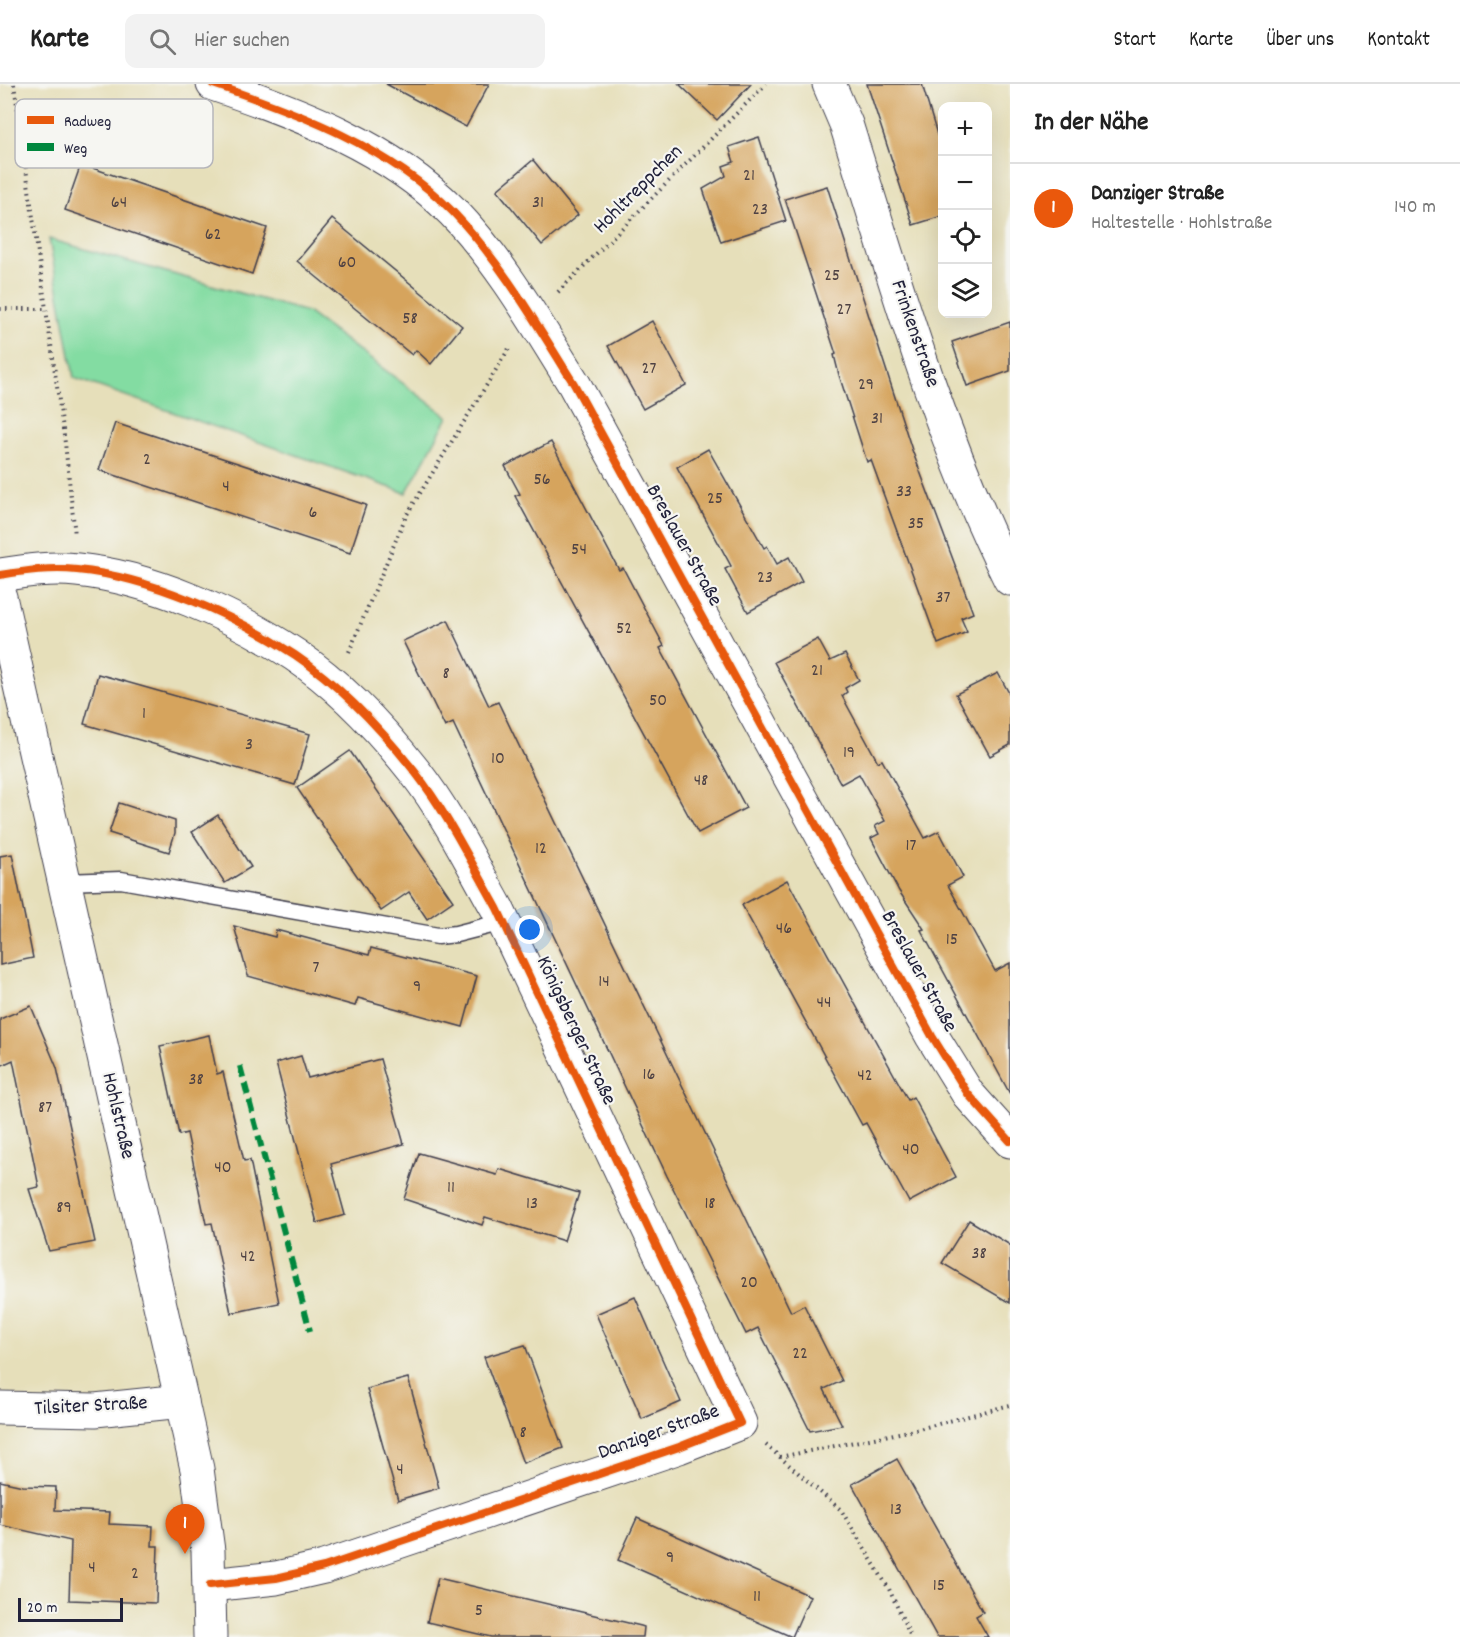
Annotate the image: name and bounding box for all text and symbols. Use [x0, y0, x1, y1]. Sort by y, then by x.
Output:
search box [125, 14, 545, 68]
text: Karte [30, 21, 89, 61]
icon: search [146, 25, 179, 58]
text: Hier suchen [194, 26, 290, 57]
text: Start [1114, 26, 1156, 56]
text: Karte [1189, 26, 1233, 56]
text: Über uns [1266, 26, 1334, 56]
text: Kontakt [1367, 26, 1430, 56]
legend [15, 99, 213, 168]
map controls [938, 102, 992, 318]
button: + [938, 102, 992, 156]
text: In der Nähe [1034, 105, 1148, 142]
text: Radweg [64, 111, 111, 134]
text: Weg [64, 138, 87, 161]
street label: Hohltreppchen [587, 138, 691, 242]
button: − [938, 156, 992, 210]
house number: 21 [743, 164, 755, 189]
text: Danziger Straße [1091, 179, 1224, 210]
house number: 64 [111, 191, 127, 216]
house number: 31 [532, 191, 544, 216]
text: 1 [1051, 194, 1056, 222]
text: 140 m [1394, 194, 1436, 222]
house number: 23 [752, 198, 768, 223]
button: locate [938, 210, 992, 264]
text: Haltestelle · Hohlstraße [1091, 210, 1272, 238]
house number: 62 [205, 223, 221, 248]
house number: 60 [338, 251, 356, 276]
house number: 25 [824, 264, 840, 289]
button: layers [938, 264, 992, 318]
street label: Frinkenstraße [882, 276, 946, 392]
house number: 27 [837, 298, 851, 323]
house number: 58 [402, 307, 418, 332]
house number: 27 [642, 357, 656, 382]
house number: 29 [858, 373, 874, 398]
house number: 31 [871, 407, 883, 432]
house number: 2 [143, 448, 151, 473]
house number: 56 [533, 468, 551, 493]
house number: 4 [222, 475, 230, 500]
street label: Breslauer Straße [637, 479, 729, 613]
house number: 33 [896, 480, 912, 505]
house number: 25 [707, 487, 723, 512]
house number: 6 [309, 501, 317, 526]
house number: 35 [908, 512, 924, 537]
house number: 54 [571, 538, 587, 563]
house number: 23 [757, 566, 773, 591]
house number: 37 [936, 586, 951, 611]
house number: 52 [616, 617, 632, 642]
house number: 21 [811, 659, 823, 684]
house number: 8 [442, 662, 450, 687]
house number: 50 [649, 689, 667, 714]
house number: 1 [142, 702, 146, 727]
house number: 3 [245, 733, 253, 758]
house number: 19 [843, 741, 855, 766]
house number: 10 [491, 747, 505, 772]
house number: 48 [694, 769, 708, 794]
house number: 17 [906, 834, 917, 859]
house number: 12 [535, 837, 547, 862]
street label: Breslauer Straße [872, 905, 964, 1039]
your location [515, 915, 544, 944]
house number: 46 [776, 917, 792, 942]
house number: 15 [946, 928, 958, 953]
street label: Königsberger Straße [527, 951, 623, 1111]
house number: 7 [313, 956, 320, 981]
house number: 14 [598, 970, 610, 995]
house number: 9 [413, 975, 421, 1000]
house number: 44 [817, 991, 831, 1016]
house number: 16 [643, 1063, 655, 1088]
house number: 42 [857, 1064, 873, 1089]
house number: 38 [188, 1068, 204, 1093]
street label: Hohlstraße [92, 1070, 142, 1162]
house number: 87 [38, 1096, 52, 1121]
house number: 40 [902, 1138, 920, 1163]
house number: 40 [214, 1156, 232, 1181]
house number: 11 [447, 1176, 455, 1201]
house number: 13 [526, 1192, 538, 1217]
house number: 18 [704, 1192, 716, 1217]
house number: 89 [56, 1196, 72, 1221]
house number: 38 [971, 1242, 987, 1267]
house number: 42 [240, 1245, 256, 1270]
house number: 20 [740, 1271, 758, 1296]
house number: 22 [792, 1342, 808, 1367]
street label: Tilsiter Straße [34, 1389, 148, 1425]
street label: Danziger Straße [594, 1397, 724, 1469]
house number: 8 [519, 1421, 527, 1446]
house number: 4 [396, 1458, 404, 1483]
house number: 13 [890, 1498, 902, 1523]
pin: 1 [166, 1504, 204, 1554]
house number: 9 [666, 1546, 674, 1571]
house number: 4 [88, 1556, 96, 1581]
house number: 2 [131, 1562, 139, 1587]
house number: 15 [933, 1574, 945, 1599]
house number: 11 [753, 1585, 761, 1610]
scale bar [18, 1595, 123, 1622]
text: 20 m [27, 1597, 57, 1620]
house number: 5 [475, 1599, 483, 1624]

